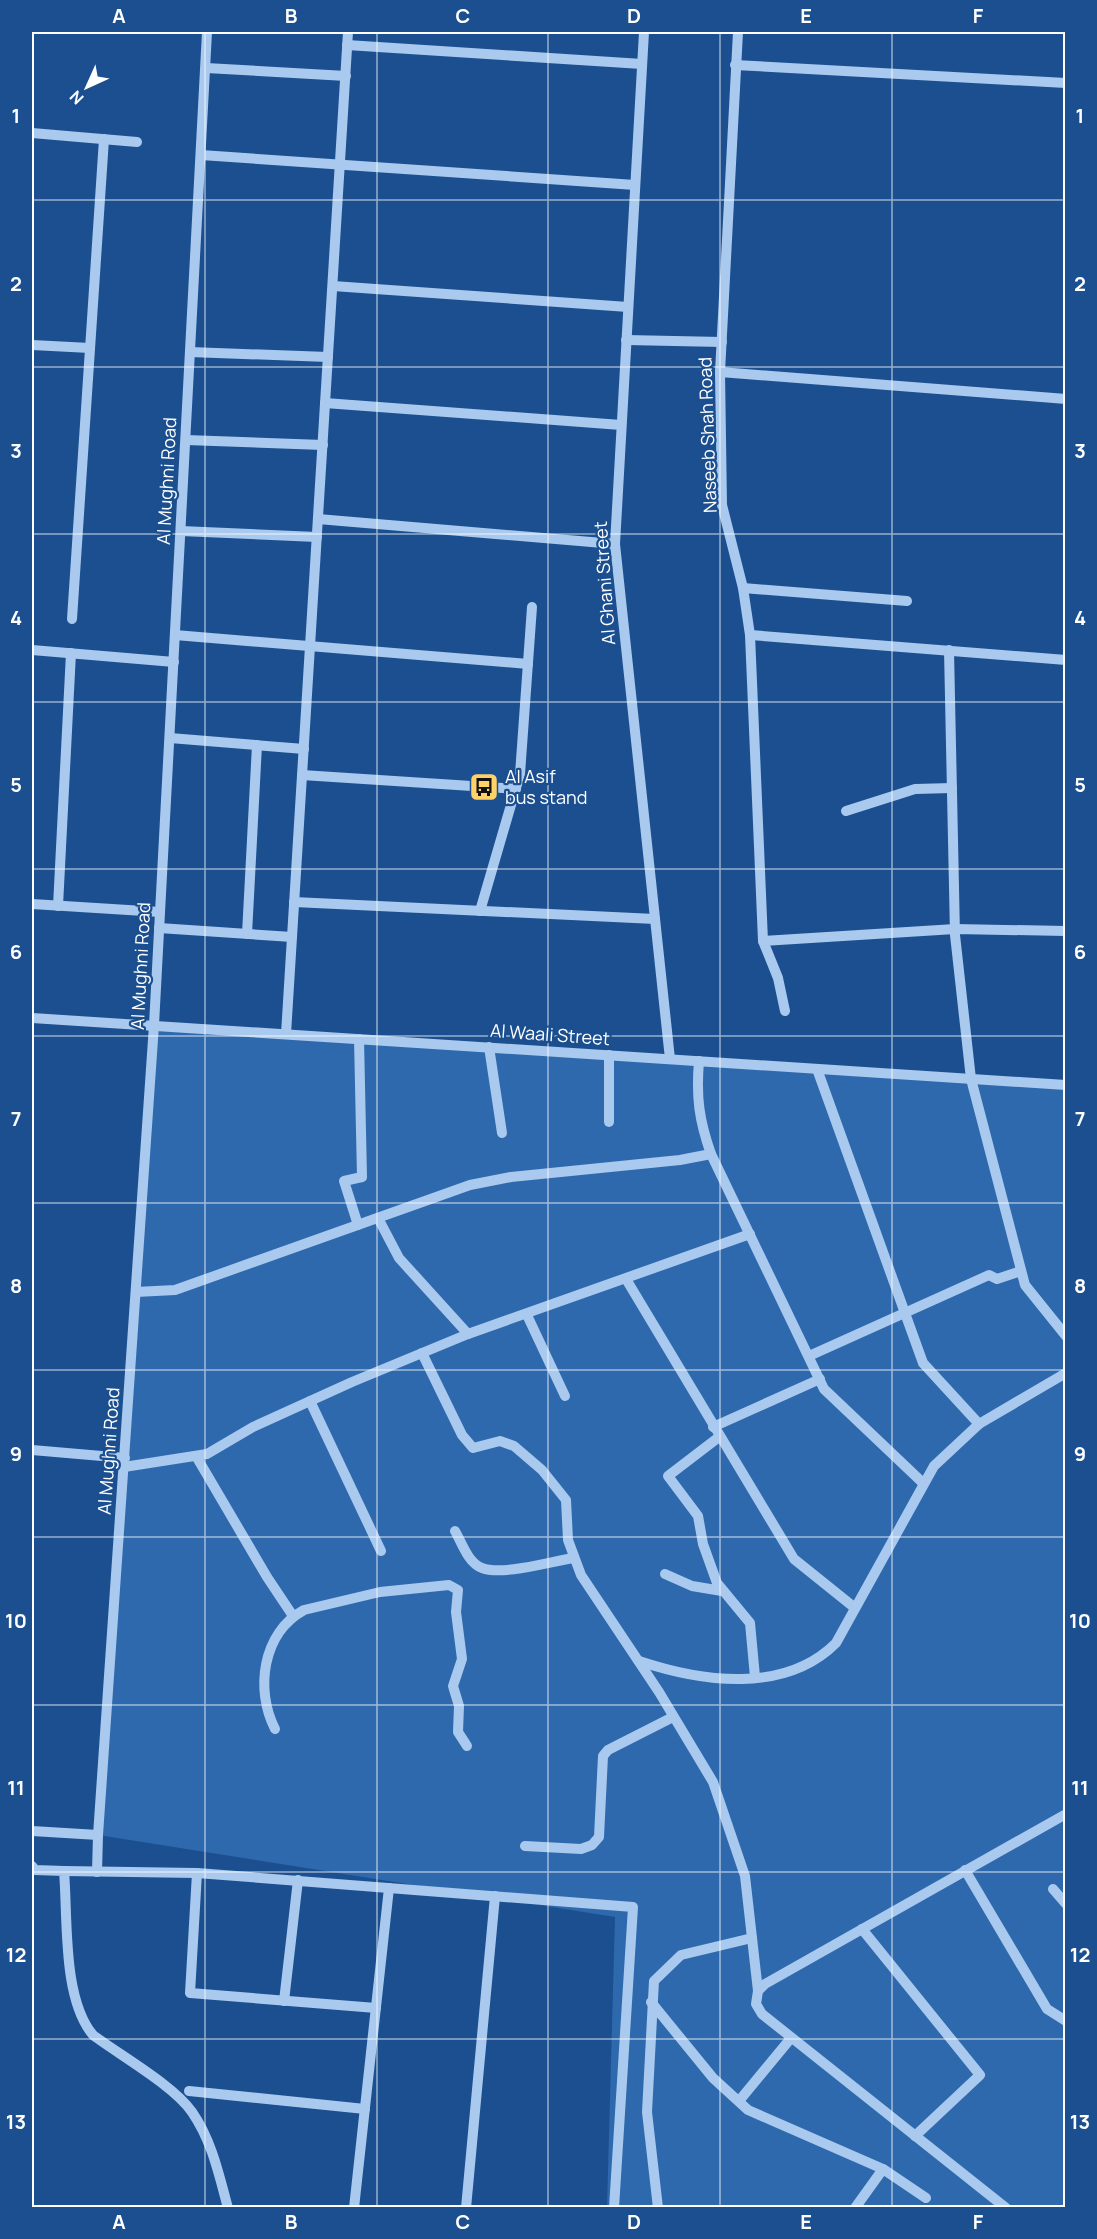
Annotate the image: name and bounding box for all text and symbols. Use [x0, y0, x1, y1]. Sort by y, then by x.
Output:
text: A [112, 2, 126, 29]
text: B [285, 2, 298, 29]
text: C [456, 2, 470, 29]
text: D [627, 2, 641, 29]
text: E [800, 2, 812, 29]
text: F [973, 2, 984, 29]
north arrow [57, 57, 117, 117]
text: N [65, 86, 88, 109]
text: 1 [12, 102, 20, 129]
text: 1 [1076, 102, 1084, 129]
text: 2 [10, 270, 22, 297]
text: 2 [1074, 270, 1086, 297]
street label: Naseeb Shah Road [692, 357, 722, 513]
street label: Al Mughni Road [151, 417, 181, 545]
text: 3 [10, 437, 22, 464]
text: 3 [1074, 437, 1086, 464]
street label: Al Ghani Street [588, 520, 620, 646]
text: 4 [10, 604, 22, 631]
text: 4 [1074, 604, 1086, 631]
place label: Al Asif bus stand [505, 764, 587, 809]
text: 5 [10, 771, 22, 798]
bus stop icon: Al Asif bus stand [468, 771, 500, 803]
text: 5 [1074, 771, 1086, 798]
street label: Al Mughni Road [125, 902, 155, 1030]
text: 6 [10, 938, 22, 965]
text: 6 [1074, 938, 1086, 965]
street label: Al Waali Street [489, 1018, 611, 1050]
text: 7 [11, 1105, 21, 1132]
text: 7 [1075, 1105, 1085, 1132]
text: 8 [10, 1272, 22, 1299]
text: 8 [1074, 1272, 1086, 1299]
street label: Al Mughni Road [92, 1386, 124, 1515]
text: 9 [10, 1440, 22, 1467]
text: 9 [1074, 1440, 1086, 1467]
text: 10 [5, 1607, 27, 1634]
text: 10 [1069, 1607, 1091, 1634]
text: 11 [7, 1774, 25, 1801]
text: 11 [1071, 1774, 1089, 1801]
text: 12 [6, 1941, 26, 1968]
text: 12 [1070, 1941, 1090, 1968]
text: 13 [6, 2108, 26, 2135]
text: 13 [1070, 2108, 1090, 2135]
text: A [112, 2208, 126, 2235]
text: B [285, 2208, 298, 2235]
text: C [456, 2208, 470, 2235]
text: D [627, 2208, 641, 2235]
text: E [800, 2208, 812, 2235]
text: F [973, 2208, 984, 2235]

